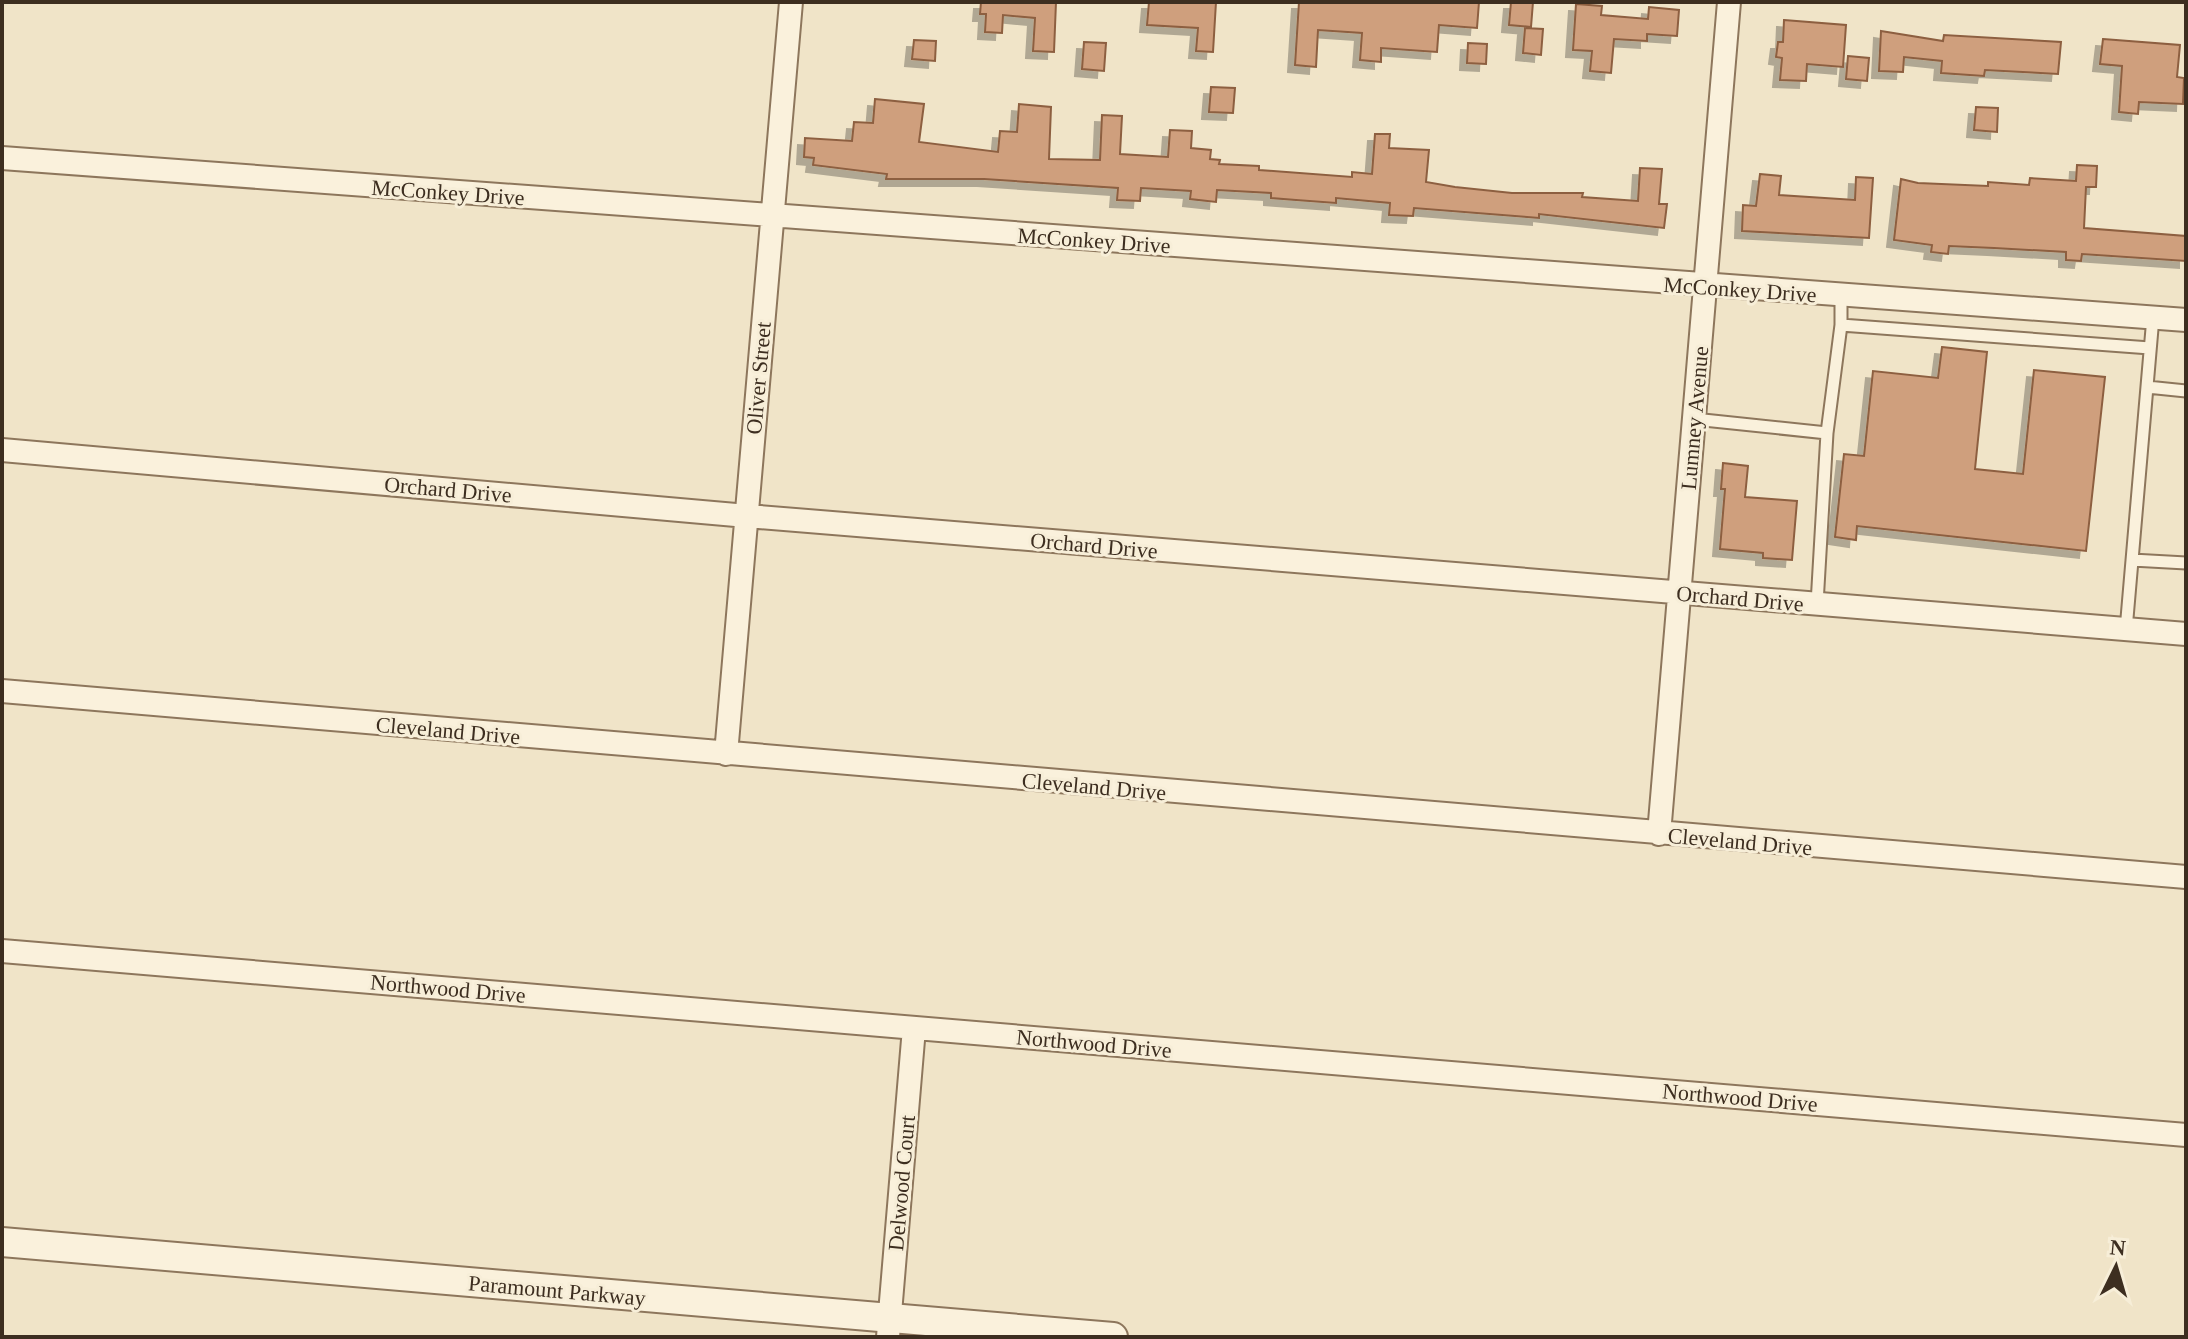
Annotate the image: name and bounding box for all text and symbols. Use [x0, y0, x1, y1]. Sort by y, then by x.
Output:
street label: McConkey Drive [371, 175, 525, 210]
street label: McConkey Drive [1017, 223, 1171, 258]
street label: McConkey Drive [1663, 272, 1817, 307]
street label: Oliver Street [741, 321, 776, 435]
street label: Lumney Avenue [1676, 345, 1713, 491]
street label: Orchard Drive [383, 471, 513, 508]
street label: Orchard Drive [1029, 527, 1159, 564]
street label: Orchard Drive [1675, 580, 1805, 617]
street label: Cleveland Drive [375, 712, 521, 749]
street label: Cleveland Drive [1021, 768, 1167, 805]
street label: Cleveland Drive [1667, 823, 1813, 860]
street label: Northwood Drive [369, 969, 527, 1008]
street label: Northwood Drive [1015, 1024, 1173, 1063]
street label: Northwood Drive [1661, 1078, 1819, 1117]
street label: Delwood Court [883, 1114, 920, 1252]
north arrow [2076, 1227, 2156, 1307]
text: N [2109, 1234, 2127, 1261]
street label: Paramount Parkway [467, 1270, 647, 1311]

